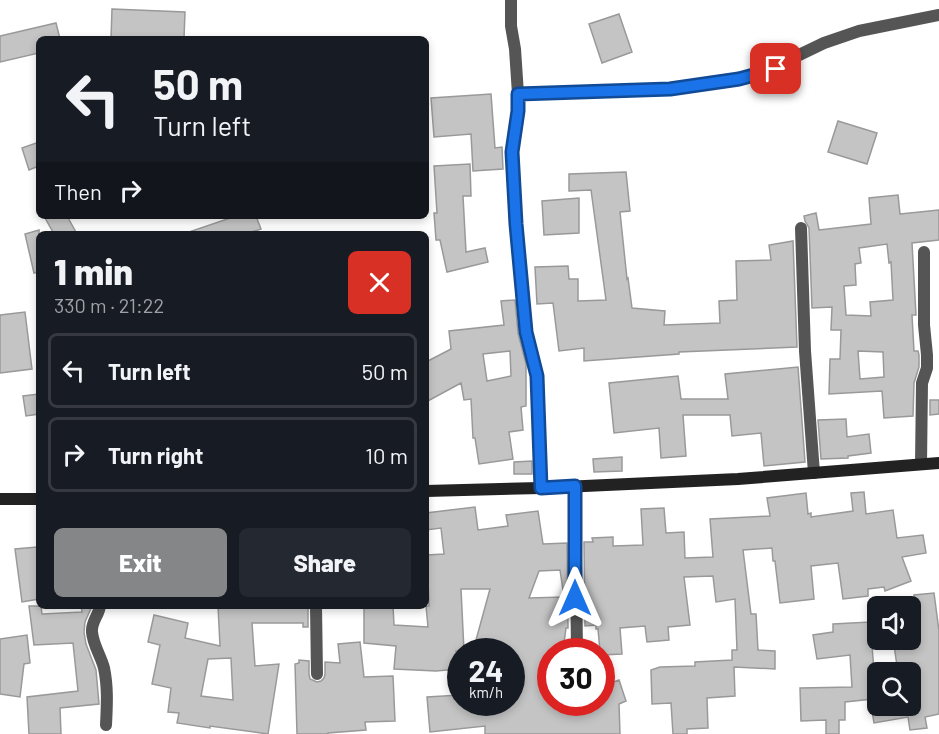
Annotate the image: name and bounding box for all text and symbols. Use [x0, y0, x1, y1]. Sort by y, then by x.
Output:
pin [750, 43, 801, 94]
icon: arrive [759, 52, 792, 85]
text: 50 m [153, 58, 243, 108]
icon: left [54, 60, 132, 138]
text: Turn left [153, 109, 251, 141]
icon: right [114, 174, 147, 207]
text: Then [54, 178, 102, 204]
text: 1 min [54, 249, 133, 292]
button: close [348, 251, 411, 314]
text: 330 m · 21:22 [54, 293, 164, 317]
icon: left [57, 354, 90, 387]
text: Turn left [108, 358, 191, 384]
text: 50 m [362, 358, 408, 384]
icon: right [57, 438, 90, 471]
text: Turn right [108, 442, 203, 468]
text: 10 m [365, 442, 408, 468]
button: Exit [54, 528, 227, 597]
button: Share [239, 528, 411, 597]
position arrow [543, 566, 607, 630]
map controls [867, 596, 921, 716]
button: sound [867, 596, 921, 650]
speed limit sign: 30 [537, 638, 615, 716]
text: 24 [469, 652, 503, 688]
button: search [867, 662, 921, 716]
text: km/h [469, 683, 503, 701]

